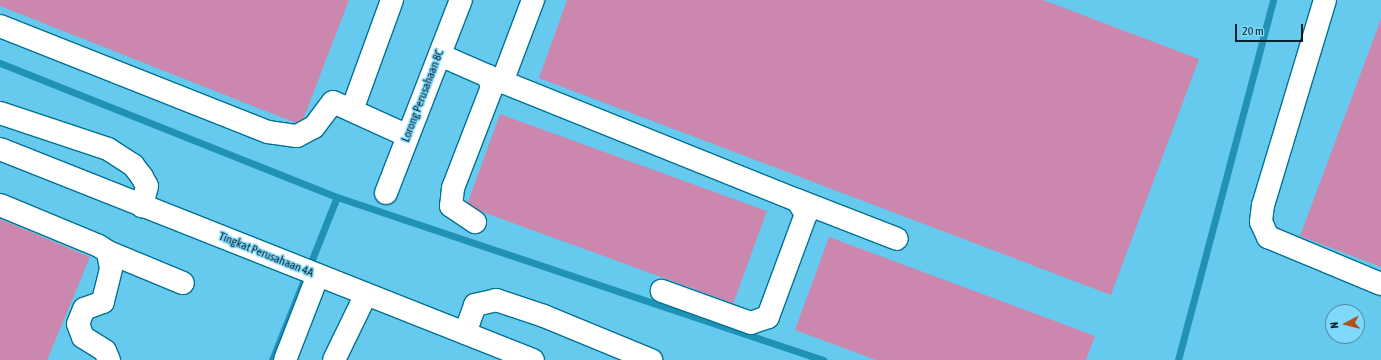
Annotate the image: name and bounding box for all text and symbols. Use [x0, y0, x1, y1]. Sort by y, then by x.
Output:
scale bar [1237, 16, 1305, 42]
text: 20 m [1242, 24, 1264, 38]
street label: Lorong Perusahaan 8C [399, 48, 447, 144]
street label: Tingkat Perusahaan 4A [216, 229, 316, 281]
north arrow [1325, 304, 1365, 344]
text: N [1328, 321, 1340, 329]

